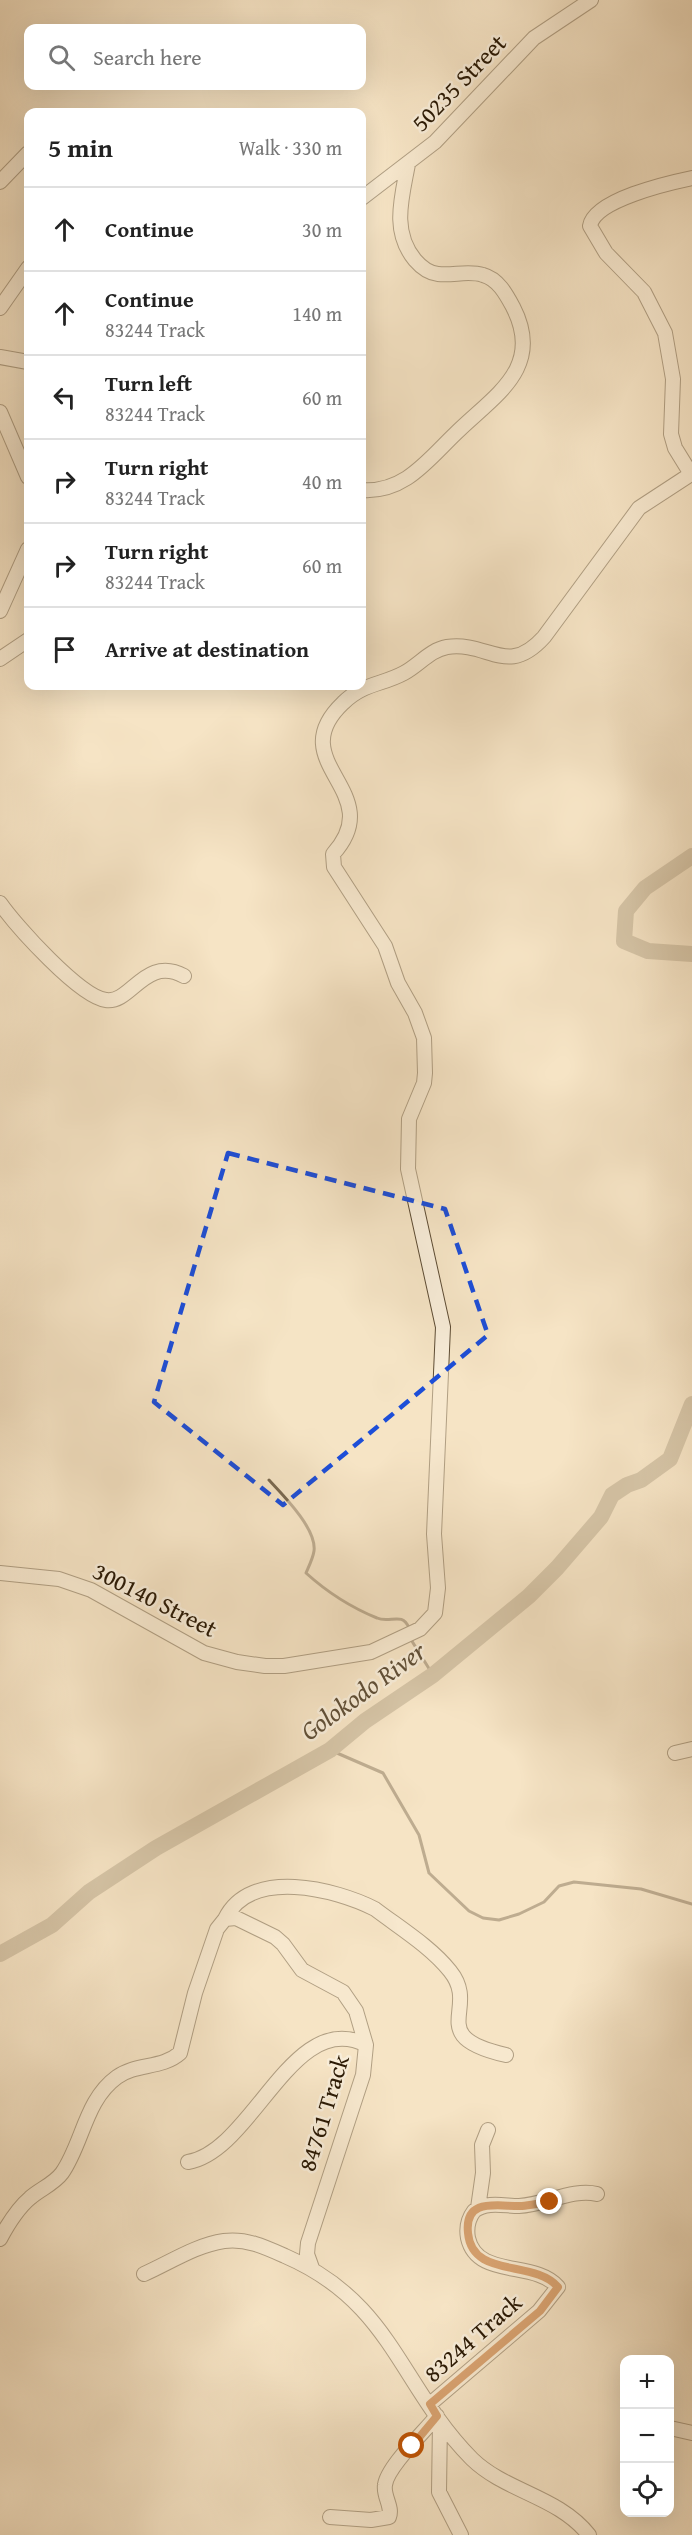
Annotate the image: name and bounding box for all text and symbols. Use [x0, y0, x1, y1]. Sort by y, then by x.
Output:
search box [24, 24, 366, 90]
street label: 50235 Street [403, 26, 515, 139]
icon: search [45, 41, 78, 74]
text: Search here [93, 41, 202, 73]
text: 5 min [48, 128, 113, 167]
text: Walk · 330 m [239, 133, 342, 162]
icon: ahead [48, 213, 81, 246]
text: Continue [105, 213, 194, 245]
text: 30 m [302, 215, 342, 244]
text: Continue [105, 283, 194, 315]
icon: ahead [48, 297, 81, 330]
text: 140 m [292, 299, 342, 328]
text: 83244 Track [105, 315, 205, 344]
text: Turn left [105, 367, 192, 399]
icon: left [48, 381, 81, 414]
text: 60 m [302, 383, 342, 412]
text: 83244 Track [105, 399, 205, 428]
text: Turn right [105, 451, 208, 483]
icon: right [48, 465, 81, 498]
text: 40 m [302, 467, 342, 496]
text: 83244 Track [105, 483, 205, 512]
text: Turn right [105, 535, 208, 567]
icon: right [48, 549, 81, 582]
text: 60 m [302, 551, 342, 580]
text: 83244 Track [105, 567, 205, 596]
icon: arrive [48, 633, 81, 666]
text: Arrive at destination [105, 633, 309, 665]
street label: 300140 Street [87, 1553, 224, 1646]
water label: Golokodo River [292, 1631, 435, 1750]
street label: 84761 Track [289, 2050, 358, 2175]
route end [536, 2188, 562, 2214]
street label: 83244 Track [416, 2285, 530, 2390]
map controls [620, 2355, 674, 2517]
button: + [620, 2355, 674, 2409]
button: − [620, 2409, 674, 2463]
route start [398, 2432, 424, 2458]
button: locate [620, 2463, 674, 2517]

